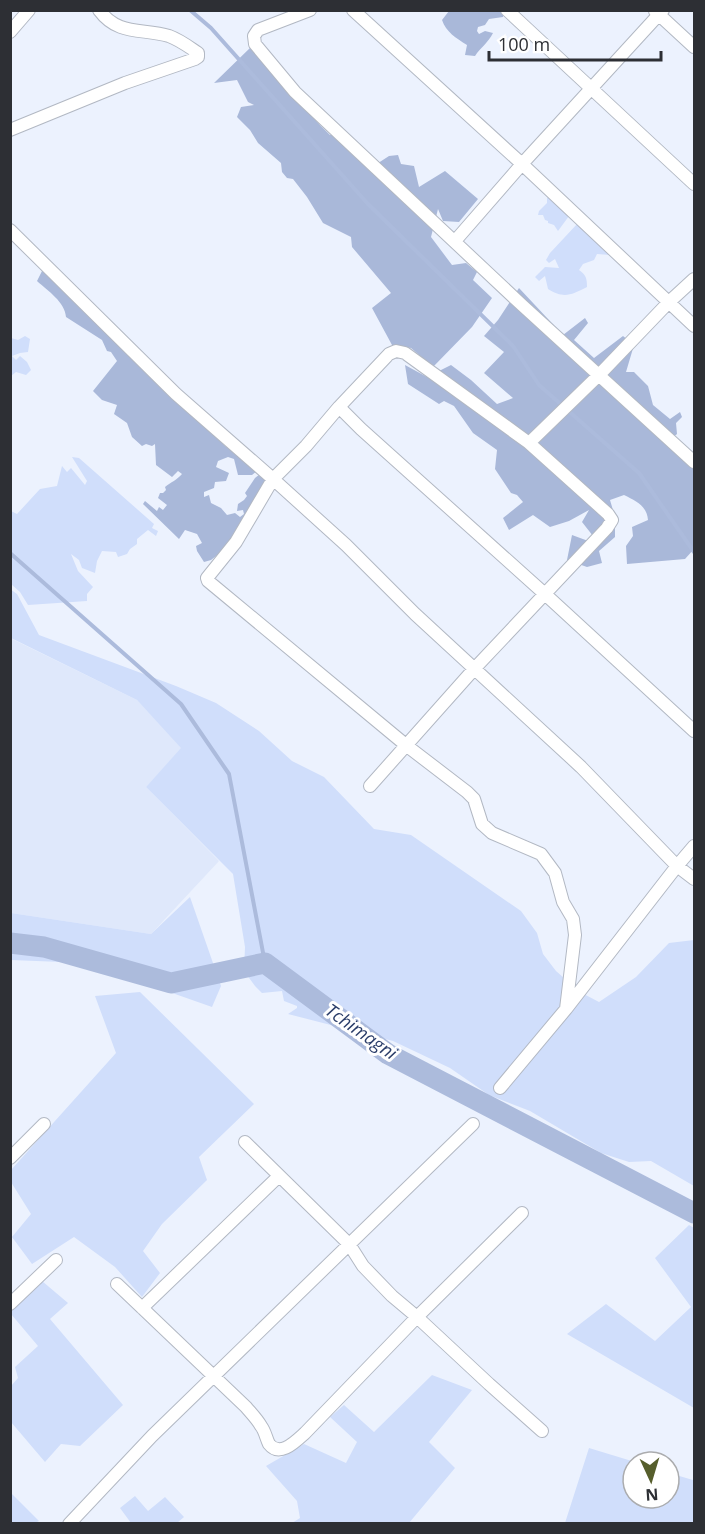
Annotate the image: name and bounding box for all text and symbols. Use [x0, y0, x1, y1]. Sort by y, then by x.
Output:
scale bar [489, 24, 662, 62]
text: 100 m [498, 32, 550, 56]
water label: Tchimagni [321, 998, 402, 1065]
north arrow [621, 1450, 681, 1510]
text: N [645, 1484, 659, 1506]

